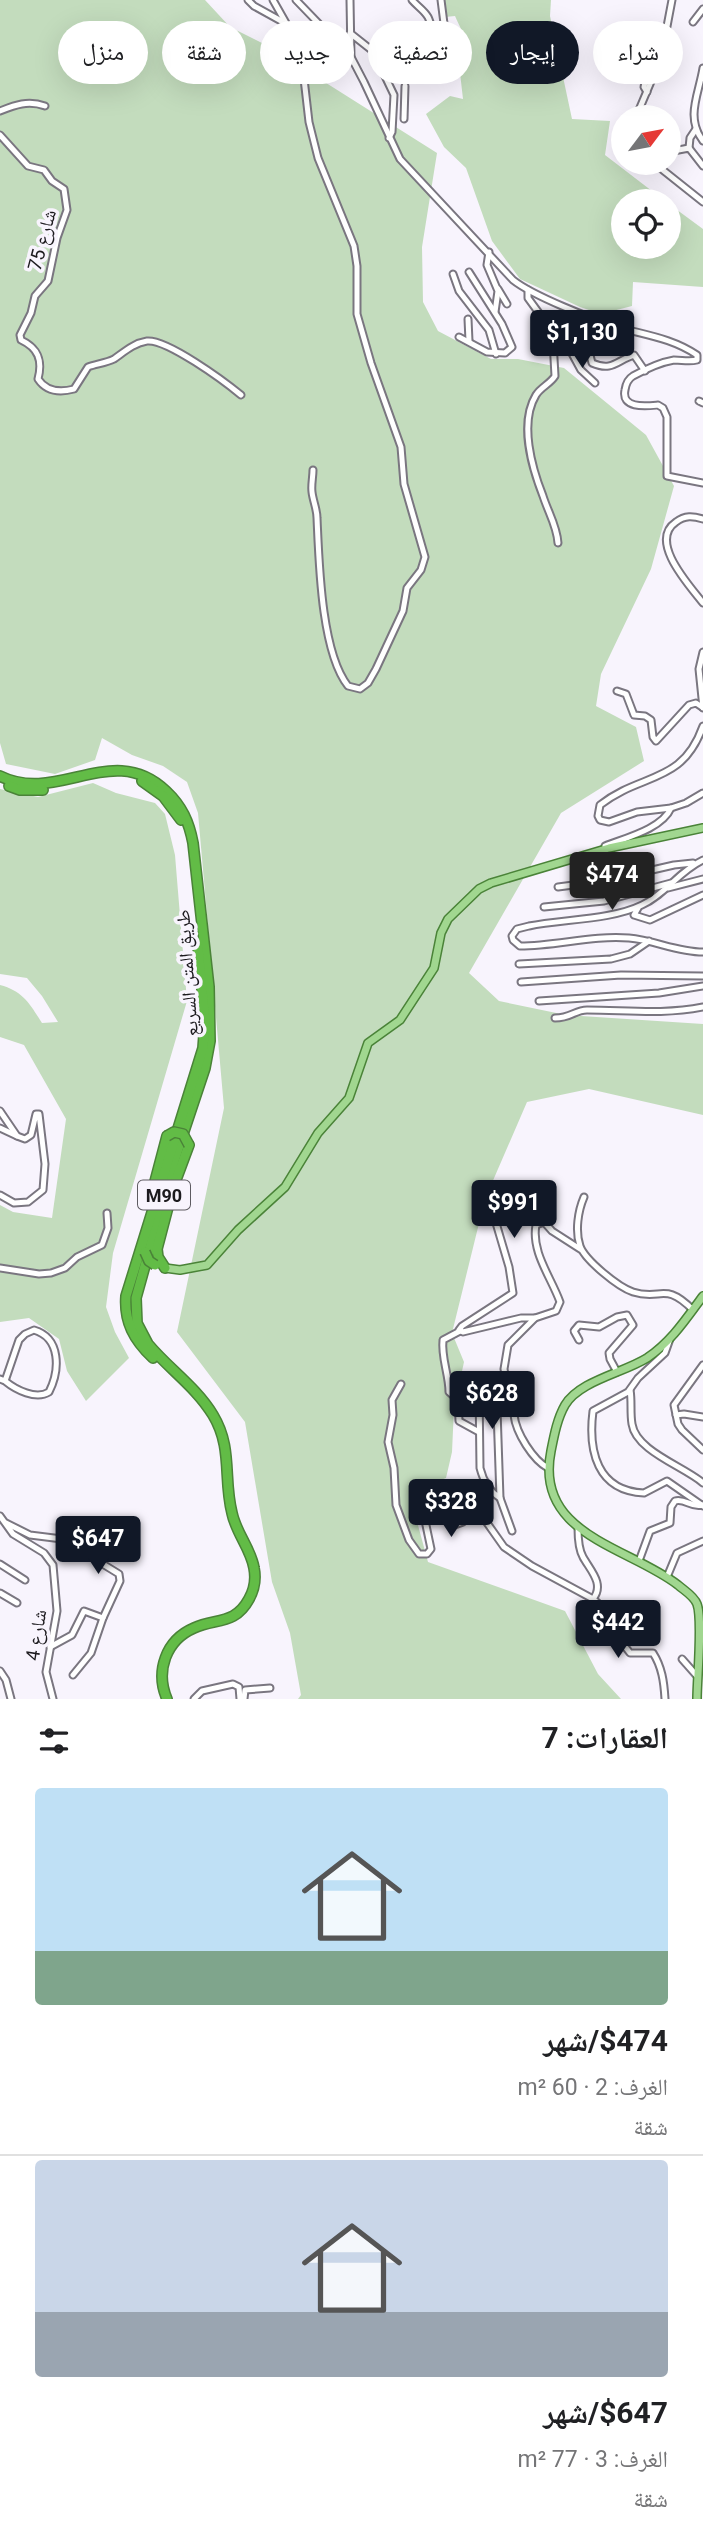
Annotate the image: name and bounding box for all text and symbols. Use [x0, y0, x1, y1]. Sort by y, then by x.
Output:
chip: منزل [58, 21, 148, 84]
chip: شقة [162, 21, 246, 84]
chip: جديد [260, 21, 354, 84]
chip: تصفية [368, 21, 472, 84]
chip: إيجار [486, 21, 579, 84]
chip: شراء [593, 21, 683, 84]
north arrow [611, 105, 681, 175]
map controls [611, 105, 681, 259]
button: locate [611, 189, 681, 259]
street label: شارع 75 [23, 207, 61, 273]
pin: $1,130 [525, 310, 639, 370]
text: $1,130 [546, 319, 618, 346]
pin: $474 [571, 852, 653, 912]
text: $474 [586, 861, 638, 888]
street label: طريق المتن السريع [171, 909, 204, 1037]
road number: M90 [138, 1180, 190, 1210]
pin: $991 [473, 1180, 555, 1240]
text: $991 [488, 1189, 540, 1216]
pin: $628 [451, 1372, 533, 1431]
text: $628 [466, 1380, 518, 1407]
pin: $328 [410, 1480, 492, 1539]
text: $328 [425, 1488, 477, 1515]
pin: $647 [57, 1516, 139, 1576]
text: $647 [72, 1525, 124, 1552]
pin: $442 [577, 1600, 659, 1660]
street label: شارع 4 [21, 1608, 51, 1662]
text: $442 [592, 1609, 644, 1636]
text: العقارات: 7 [541, 1720, 668, 1755]
icon: filters [35, 1722, 73, 1760]
icon: home [289, 1833, 415, 1959]
text: $474/شهر [543, 2023, 668, 2058]
text: الغرف: 2 · 60 m² [518, 2074, 668, 2101]
text: شقة [634, 2114, 668, 2141]
icon: home [289, 2205, 415, 2331]
text: $647/شهر [543, 2395, 668, 2430]
text: الغرف: 3 · 77 m² [518, 2446, 668, 2473]
text: شقة [634, 2486, 668, 2513]

